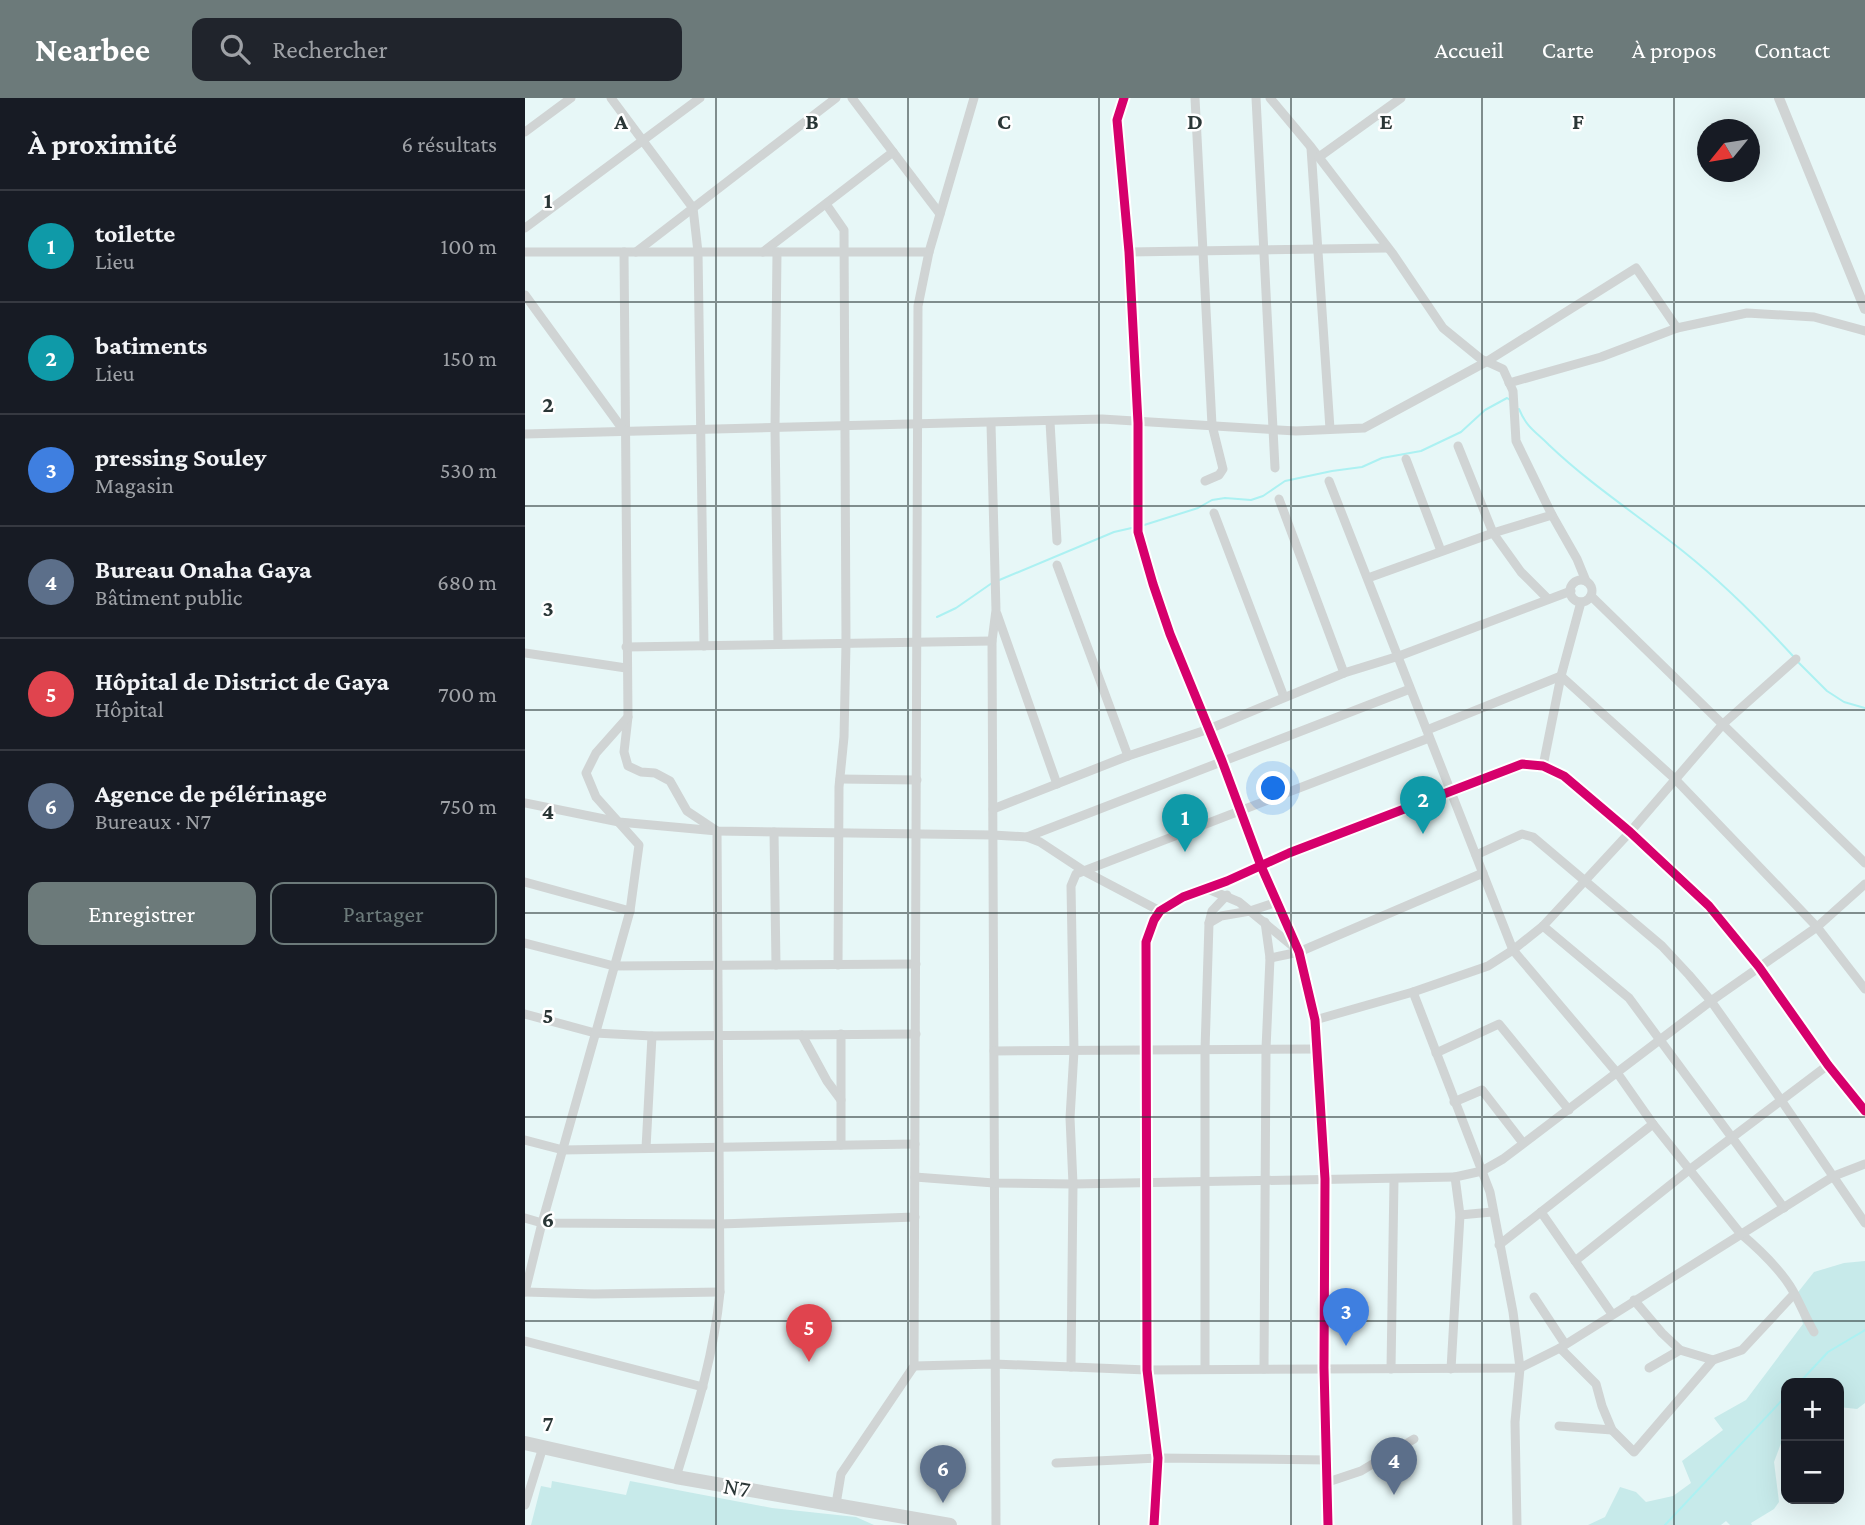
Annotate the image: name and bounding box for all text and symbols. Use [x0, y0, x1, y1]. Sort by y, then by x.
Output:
search box [192, 18, 682, 81]
icon: search [216, 30, 254, 68]
text: Nearbee [35, 31, 150, 68]
text: Rechercher [272, 35, 388, 64]
text: Accueil [1434, 36, 1504, 63]
text: Carte [1542, 36, 1594, 63]
text: À propos [1632, 36, 1716, 63]
text: Contact [1754, 36, 1830, 63]
text: A [613, 108, 628, 134]
text: B [805, 108, 819, 134]
text: C [997, 108, 1011, 134]
text: D [1187, 108, 1203, 134]
text: E [1379, 108, 1393, 134]
text: F [1572, 108, 1584, 134]
north arrow [1697, 119, 1760, 182]
text: À proximité [28, 127, 177, 160]
text: 6 résultats [401, 131, 497, 157]
text: 1 [544, 187, 553, 213]
text: toilette [95, 219, 175, 248]
text: 1 [47, 233, 55, 259]
text: 100 m [441, 233, 497, 259]
text: Lieu [95, 248, 135, 274]
text: batiments [95, 331, 207, 360]
text: 2 [45, 345, 57, 371]
text: 150 m [443, 345, 497, 371]
text: Lieu [95, 360, 135, 386]
text: 2 [542, 391, 554, 417]
text: pressing Souley [95, 443, 266, 472]
text: 3 [45, 457, 57, 483]
text: 530 m [440, 457, 497, 483]
text: Magasin [95, 472, 174, 498]
text: Bureau Onaha Gaya [95, 555, 312, 584]
text: 4 [45, 569, 57, 595]
text: 680 m [437, 569, 497, 595]
text: Bâtiment public [95, 584, 242, 610]
text: 3 [542, 595, 554, 621]
text: Hôpital de District de Gaya [95, 667, 389, 696]
text: 5 [45, 681, 57, 707]
text: 700 m [438, 681, 497, 707]
text: Hôpital [95, 696, 164, 722]
your location [1256, 771, 1290, 805]
pin: 2 [1400, 776, 1446, 834]
text: Agence de pélérinage [95, 779, 327, 808]
text: 6 [45, 793, 57, 819]
text: 750 m [440, 793, 497, 819]
pin: 1 [1162, 794, 1208, 852]
text: 4 [542, 798, 554, 824]
text: Bureaux · N7 [95, 808, 211, 834]
button: Enregistrer [28, 882, 256, 945]
button: Partager [270, 882, 497, 945]
text: 5 [542, 1002, 554, 1028]
text: 6 [542, 1206, 554, 1232]
pin: 3 [1323, 1288, 1369, 1346]
pin: 5 [786, 1304, 832, 1362]
map controls [1781, 1378, 1844, 1504]
button: + [1781, 1378, 1844, 1441]
text: 7 [542, 1410, 554, 1436]
pin: 4 [1371, 1437, 1417, 1495]
button: − [1781, 1441, 1844, 1504]
pin: 6 [920, 1445, 966, 1503]
street label: N7 [721, 1471, 753, 1503]

